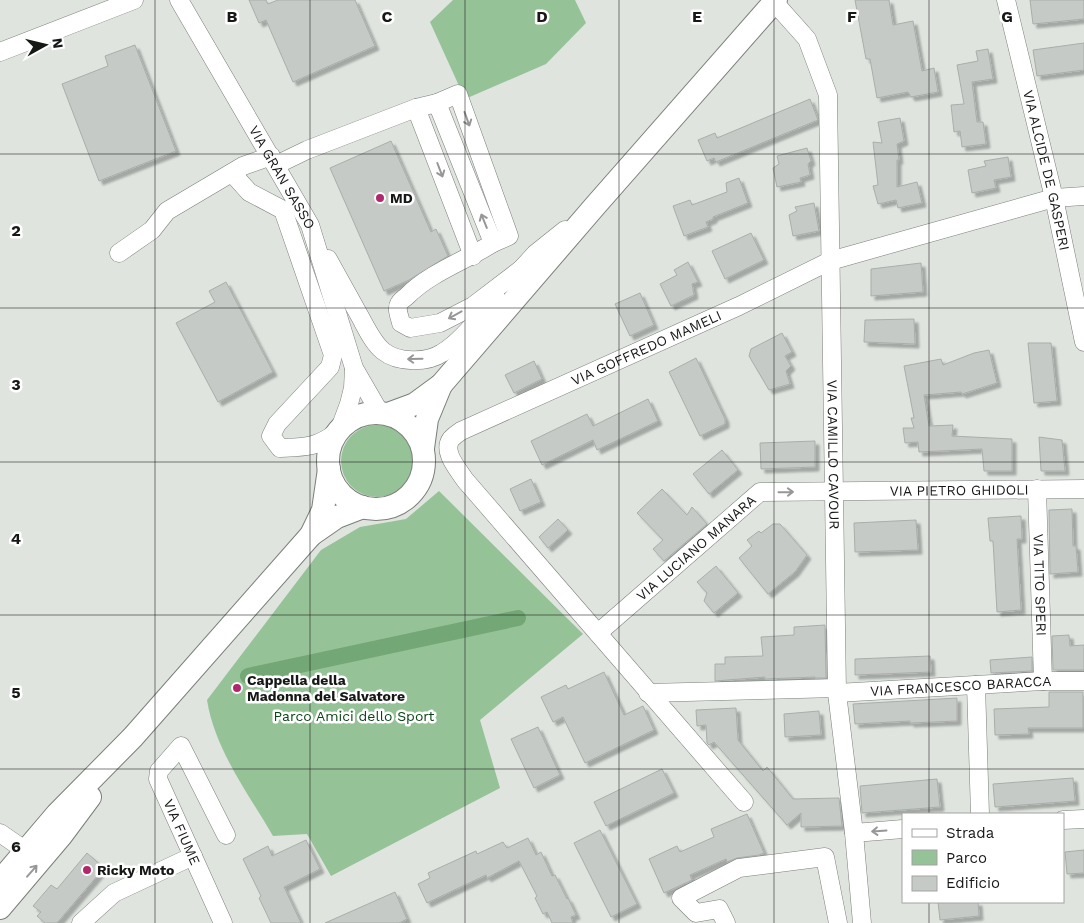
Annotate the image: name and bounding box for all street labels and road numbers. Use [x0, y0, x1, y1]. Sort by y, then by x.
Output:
street label: VIA ALCIDE DE GASPERI [1020, 88, 1073, 252]
street label: VIA GRAN SASSO [246, 123, 318, 232]
street label: VIA GOFFREDO MAMELI [569, 307, 724, 388]
street label: VIA CAMILLO CAVOUR [824, 379, 843, 530]
street label: VIA PIETRO GHIDOLI [890, 482, 1029, 499]
street label: VIA LUCIANO MANARA [633, 492, 759, 604]
street label: VIA TITO SPERI [1030, 534, 1050, 636]
street label: VIA FRANCESCO BARACCA [870, 673, 1051, 699]
street label: VIA FIUME [160, 797, 204, 867]

